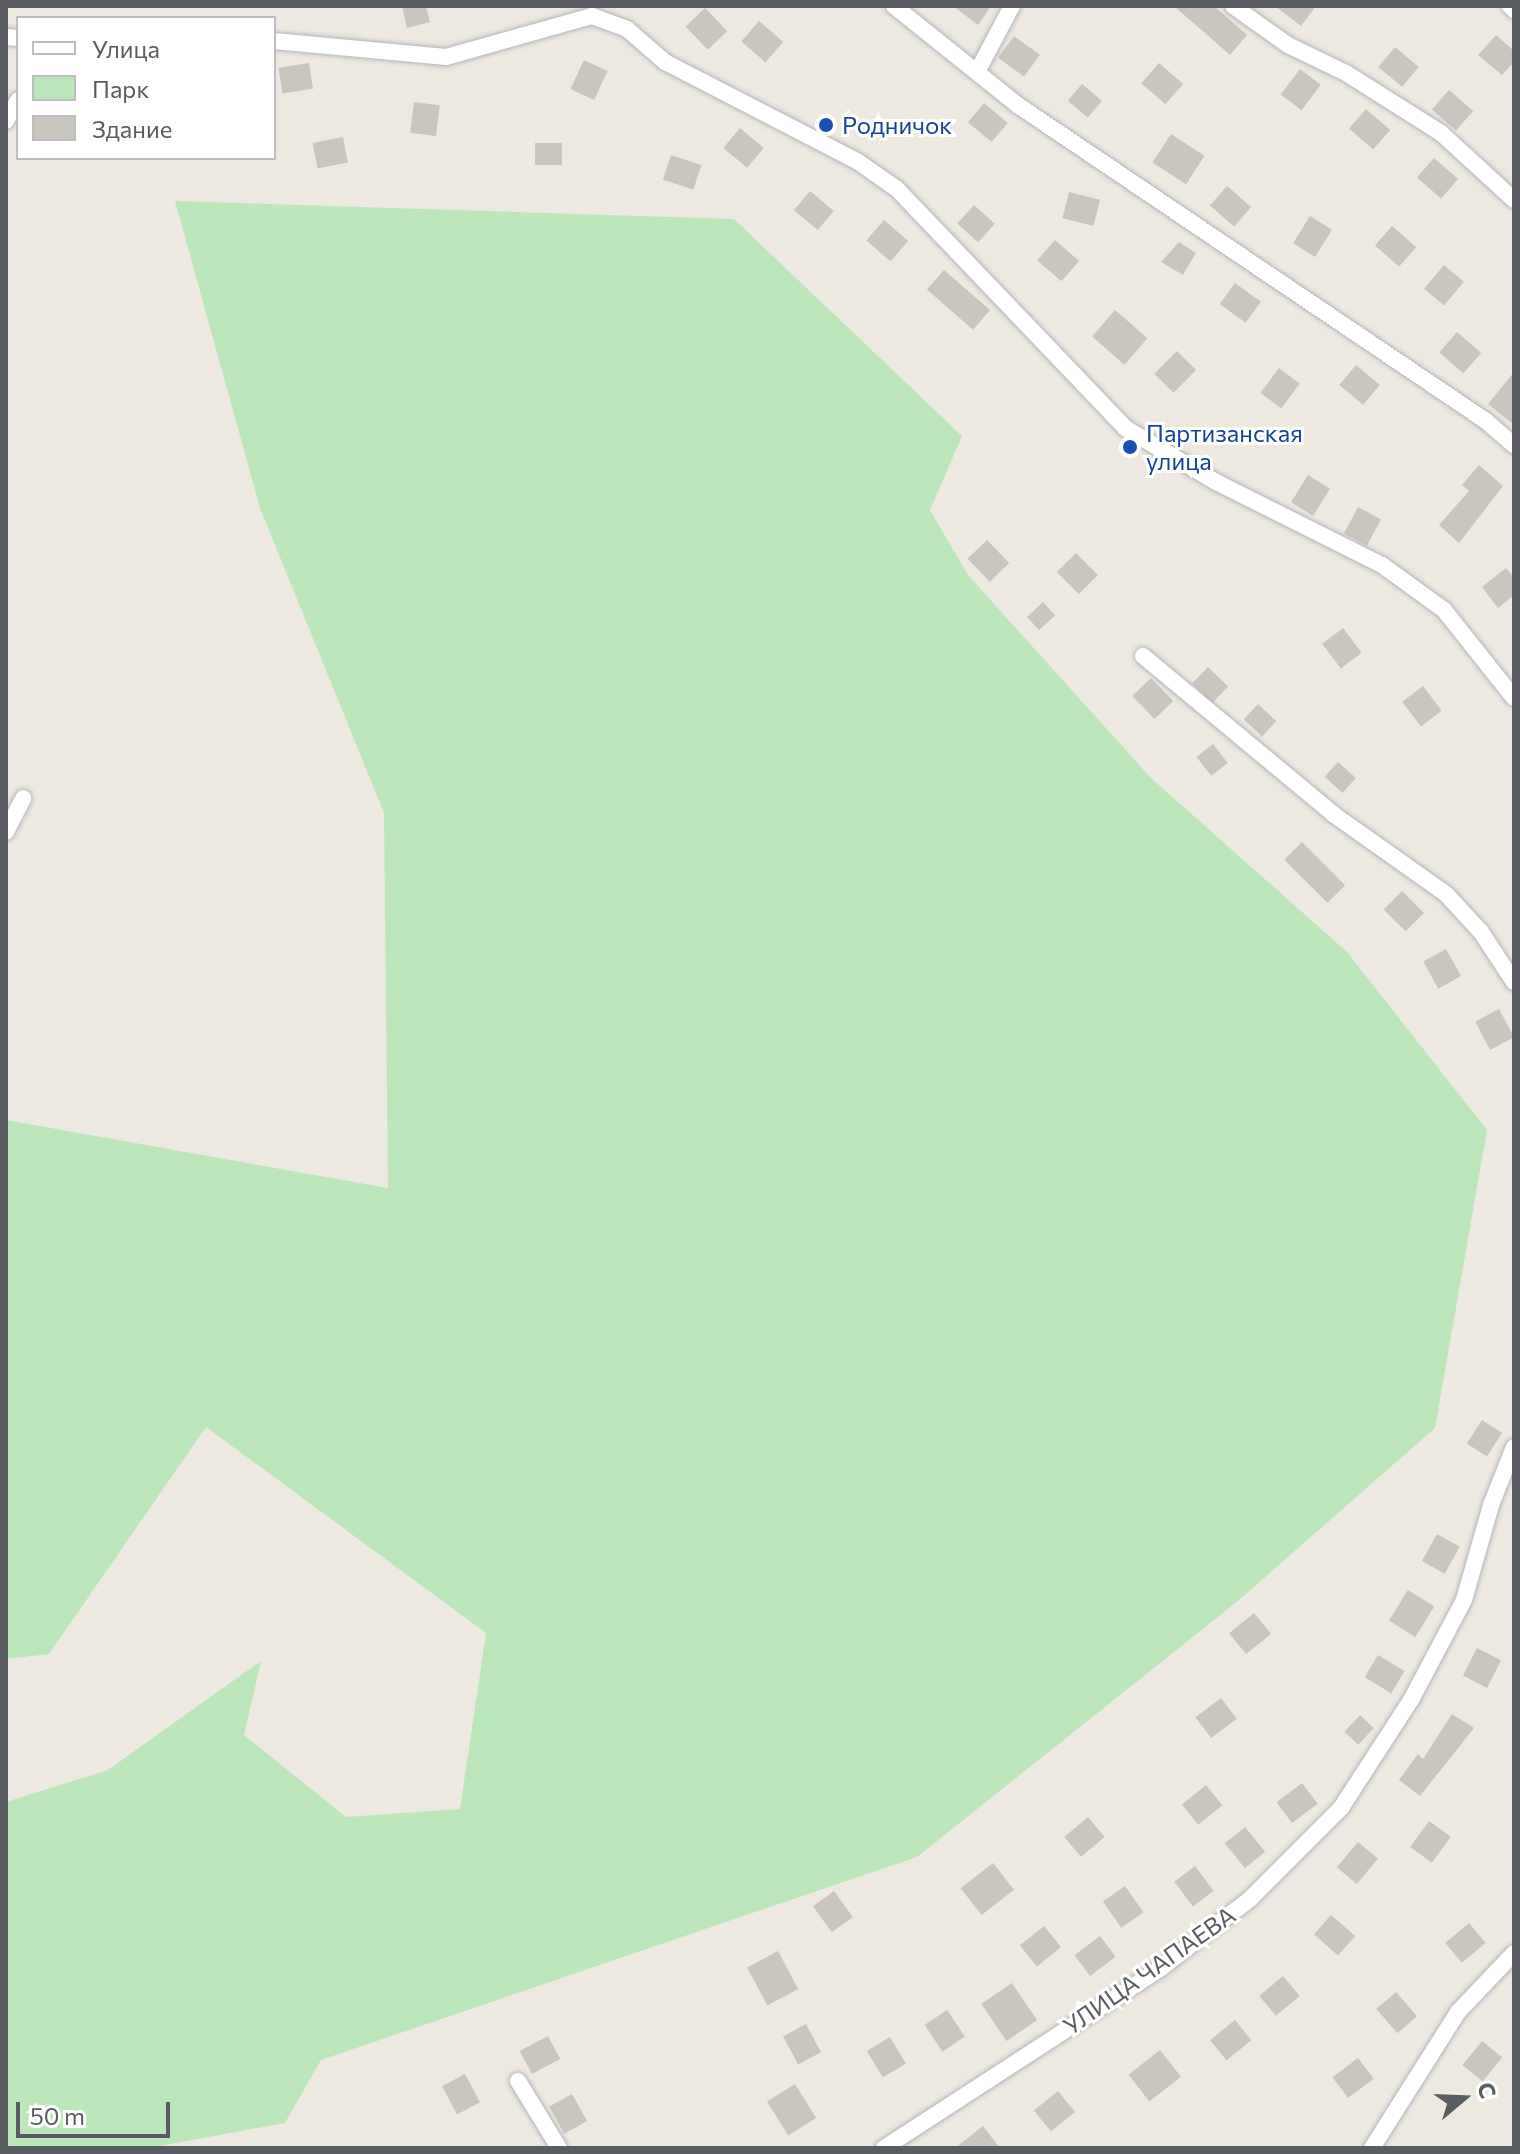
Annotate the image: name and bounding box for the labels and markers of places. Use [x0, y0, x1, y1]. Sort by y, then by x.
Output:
place label: Родничок [842, 111, 952, 139]
marker: Родничок [817, 116, 835, 134]
place label: Партизанская улица [1146, 419, 1303, 475]
marker: Партизанская улица [1121, 438, 1139, 456]

